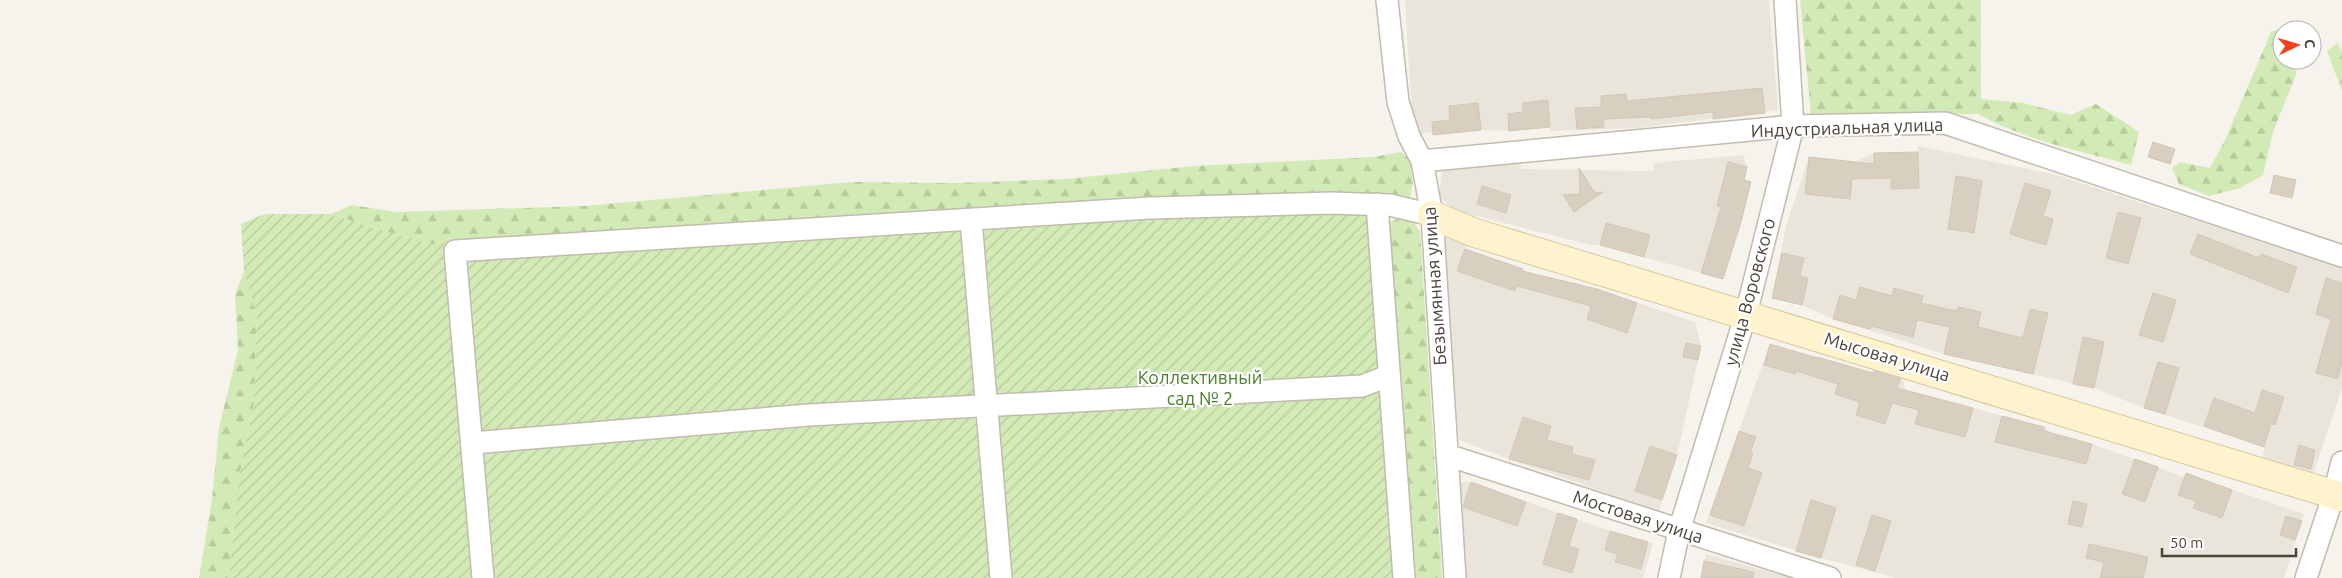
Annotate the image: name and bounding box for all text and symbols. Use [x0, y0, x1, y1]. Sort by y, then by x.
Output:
north arrow [2272, 20, 2322, 70]
text: С [2302, 39, 2318, 49]
street label: Индустриальная улица [1750, 114, 1944, 140]
street label: Безымянная улица [1418, 206, 1450, 366]
street label: улица Воровского [1720, 216, 1778, 368]
street label: Мысовая улица [1822, 327, 1952, 385]
park label: Коллективный сад № 2 [1138, 367, 1262, 408]
street label: Мостовая улица [1571, 486, 1706, 547]
scale bar [2162, 526, 2296, 558]
text: 50 m [2170, 534, 2203, 551]

